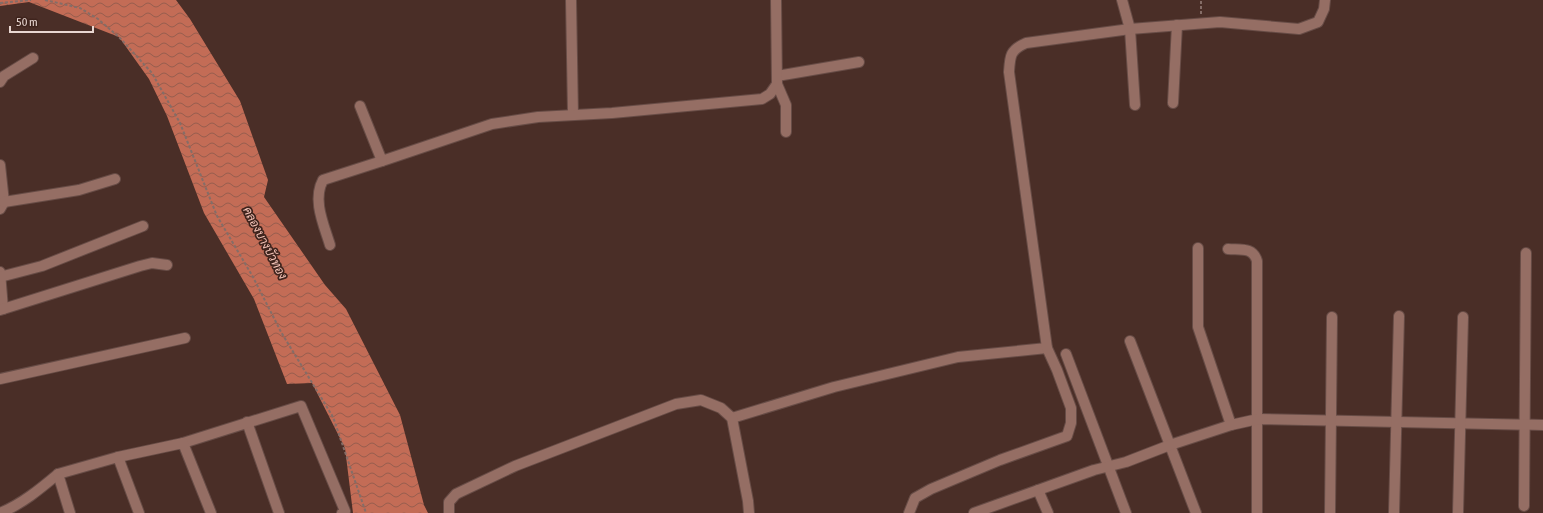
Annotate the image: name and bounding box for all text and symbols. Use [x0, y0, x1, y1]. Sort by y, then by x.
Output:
scale bar [10, 8, 93, 34]
text: 50 m [16, 15, 38, 29]
water label: คลองบางบัวทอง [240, 204, 290, 282]

